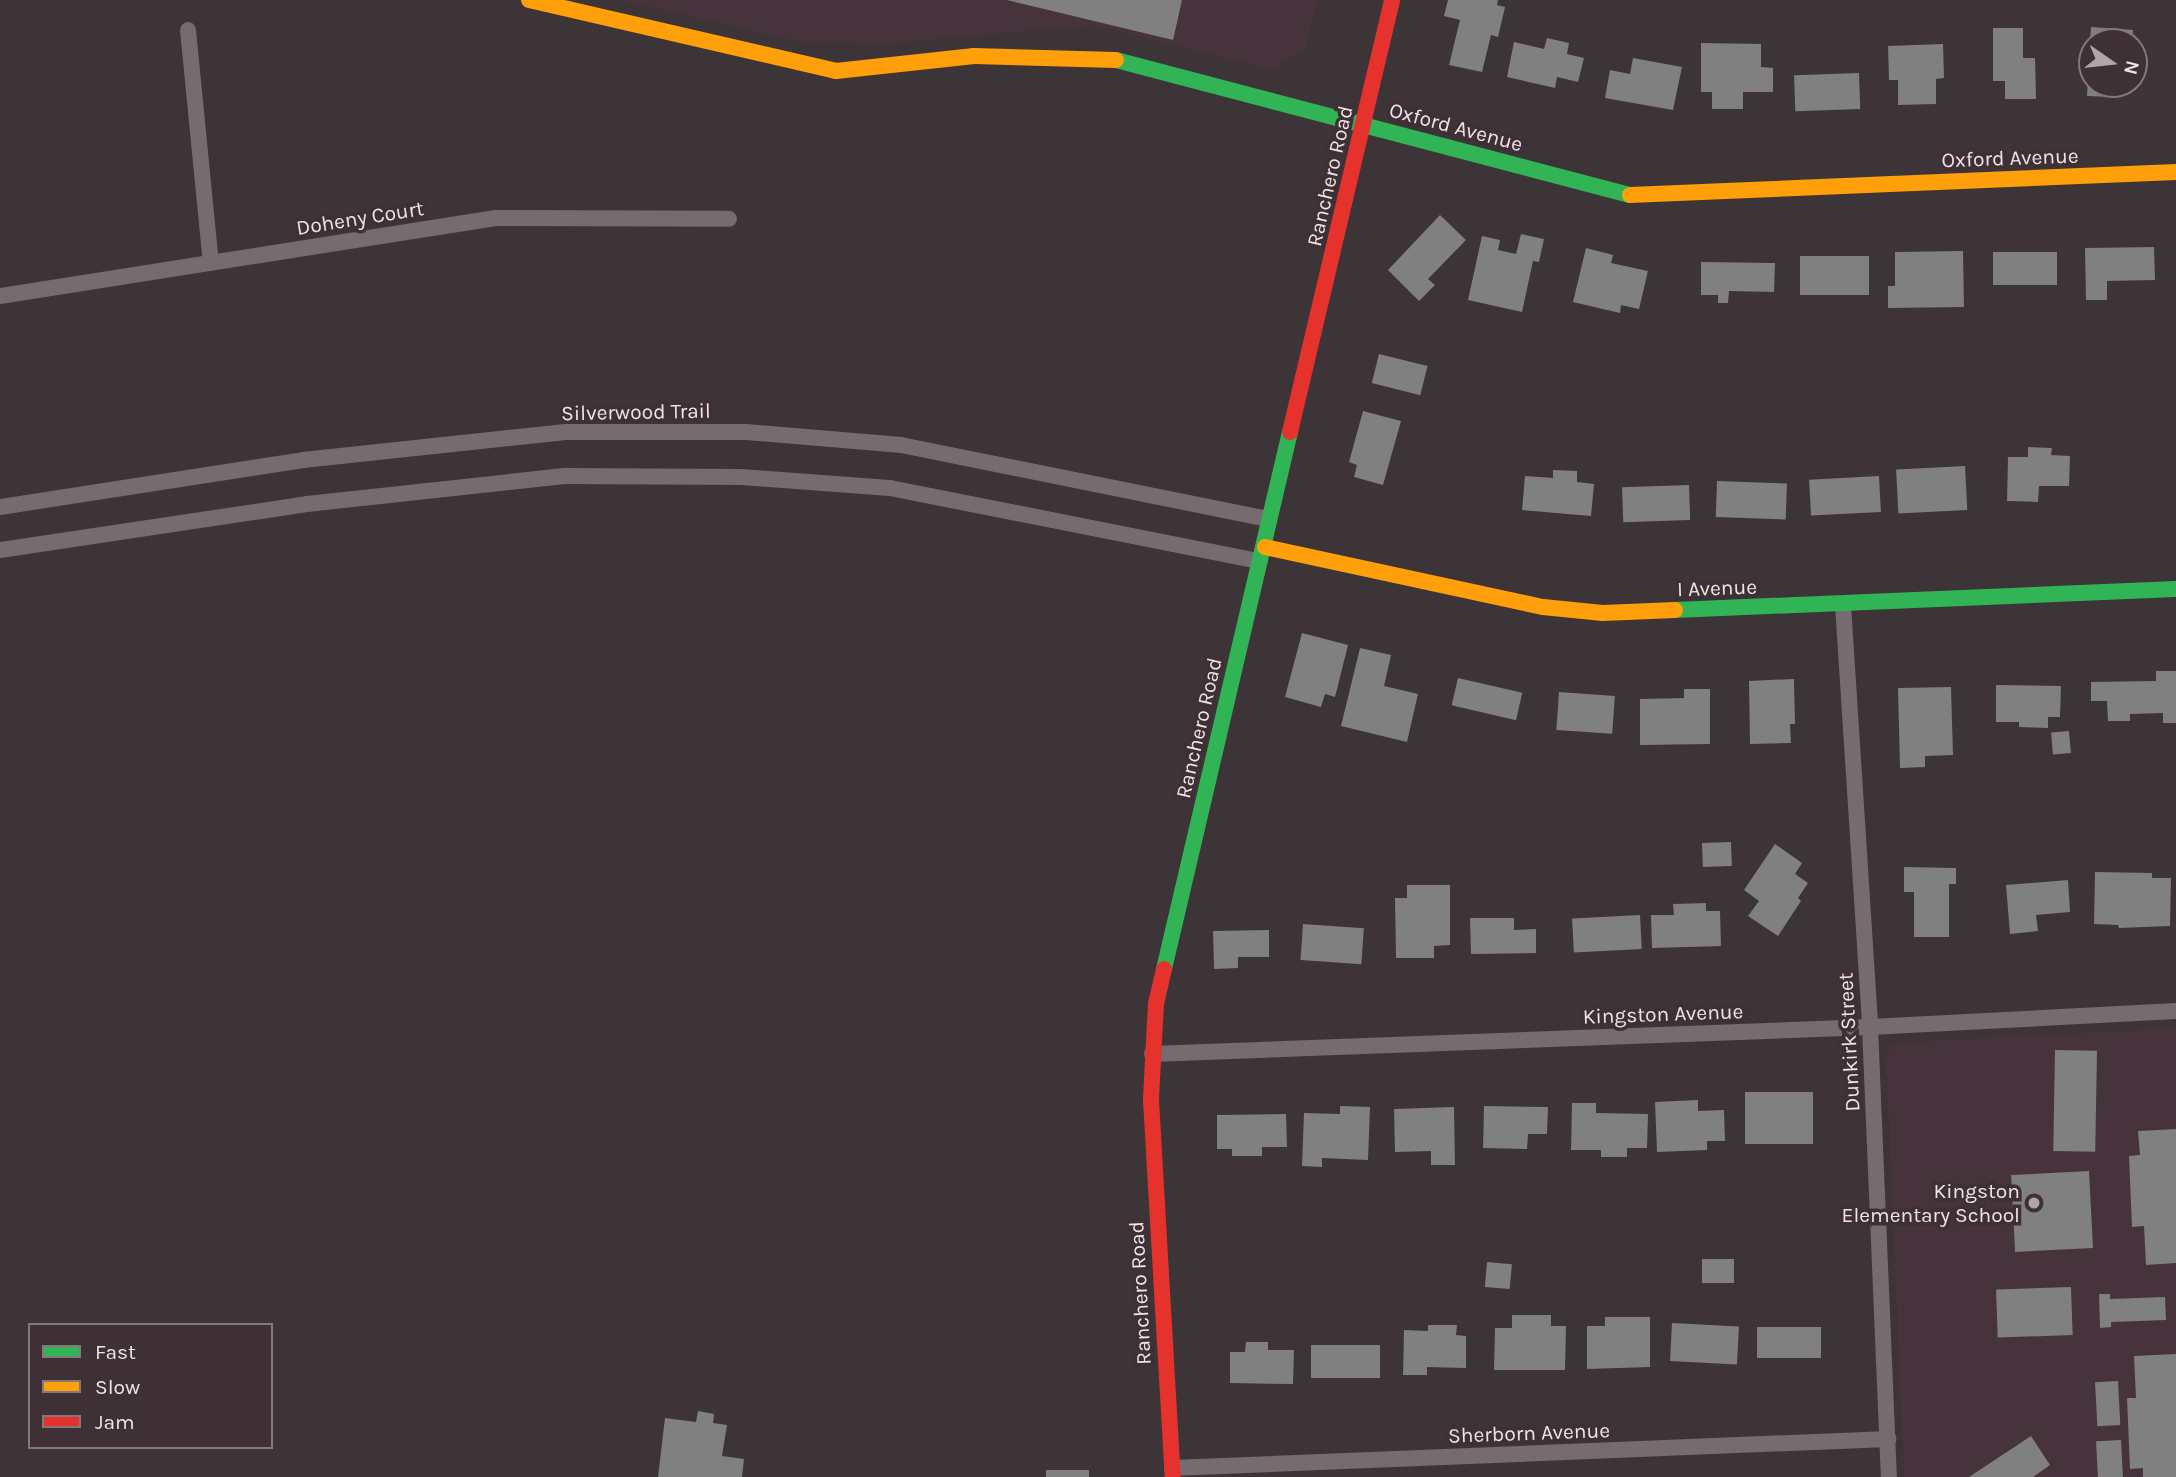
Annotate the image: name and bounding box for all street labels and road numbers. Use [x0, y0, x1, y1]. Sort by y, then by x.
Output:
street label: Oxford Avenue [1387, 97, 1525, 157]
street label: Ranchero Road [1302, 103, 1358, 249]
street label: Oxford Avenue [1941, 143, 2079, 173]
street label: Doheny Court [294, 195, 426, 241]
street label: Silverwood Trail [561, 398, 711, 426]
street label: I Avenue [1677, 574, 1757, 602]
street label: Ranchero Road [1171, 655, 1227, 801]
street label: Dunkirk Street [1833, 972, 1865, 1112]
street label: Kingston Avenue [1582, 999, 1744, 1029]
street label: Ranchero Road [1124, 1221, 1156, 1365]
street label: Sherborn Avenue [1448, 1418, 1610, 1448]

